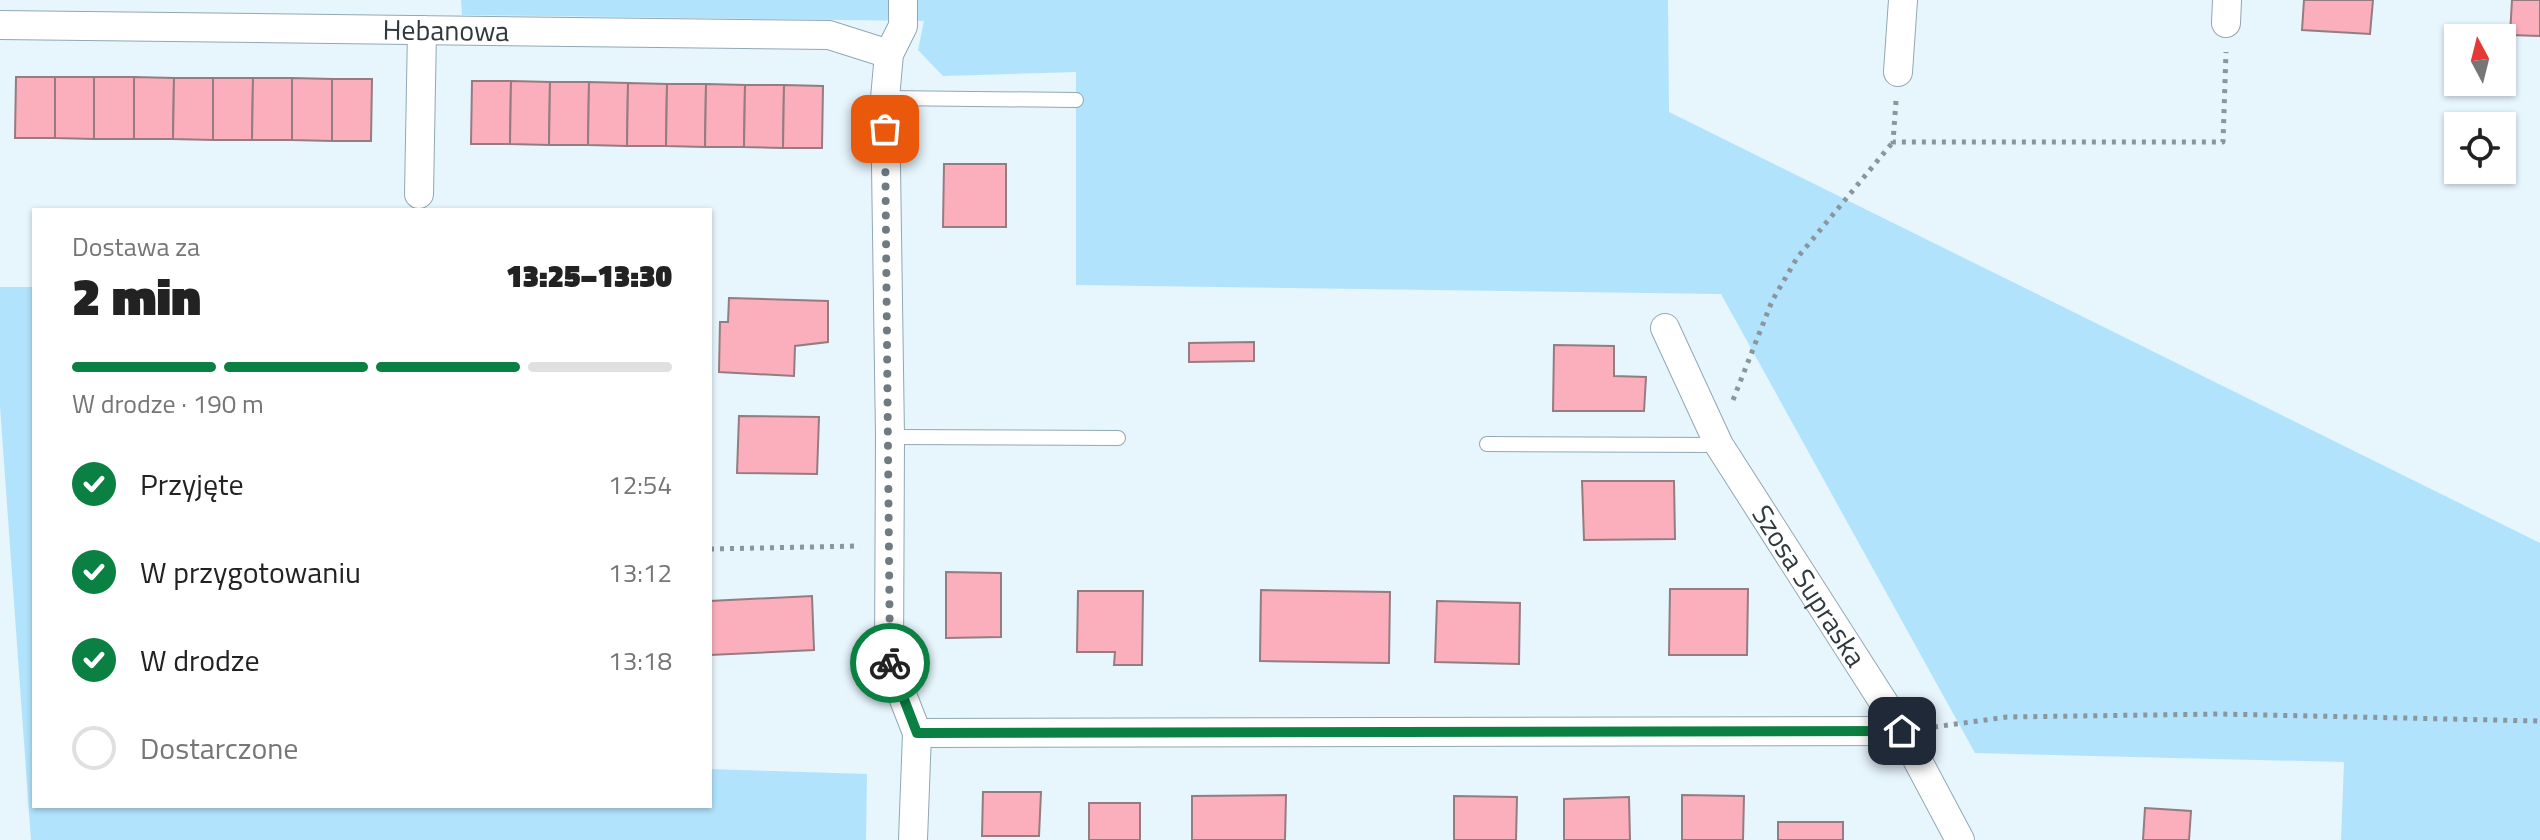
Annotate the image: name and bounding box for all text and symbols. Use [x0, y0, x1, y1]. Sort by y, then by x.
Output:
street label: Hebanowa [382, 8, 510, 52]
north arrow [2444, 24, 2516, 96]
map controls [2444, 24, 2516, 184]
pin [851, 95, 919, 163]
icon: bag [863, 107, 907, 151]
button: locate [2444, 112, 2516, 184]
text: Dostawa za [72, 227, 200, 266]
text: 13:25–13:30 [506, 253, 672, 299]
text: 2 min [72, 256, 201, 335]
text: W drodze · 190 m [72, 384, 264, 423]
text: Przyjęte [140, 461, 244, 507]
icon: check [72, 462, 116, 506]
text: 12:54 [608, 465, 672, 504]
street label: Szosa Supraska [1742, 496, 1877, 675]
text: W przygotowaniu [140, 549, 361, 595]
icon: check [72, 550, 116, 594]
text: 13:12 [608, 553, 672, 592]
courier [850, 623, 930, 703]
text: W drodze [140, 637, 260, 683]
icon: check [72, 638, 116, 682]
text: 13:18 [608, 641, 672, 680]
icon: bike [868, 641, 912, 685]
pin [1868, 697, 1936, 765]
icon: home [1880, 709, 1924, 753]
text: Dostarczone [140, 725, 299, 771]

